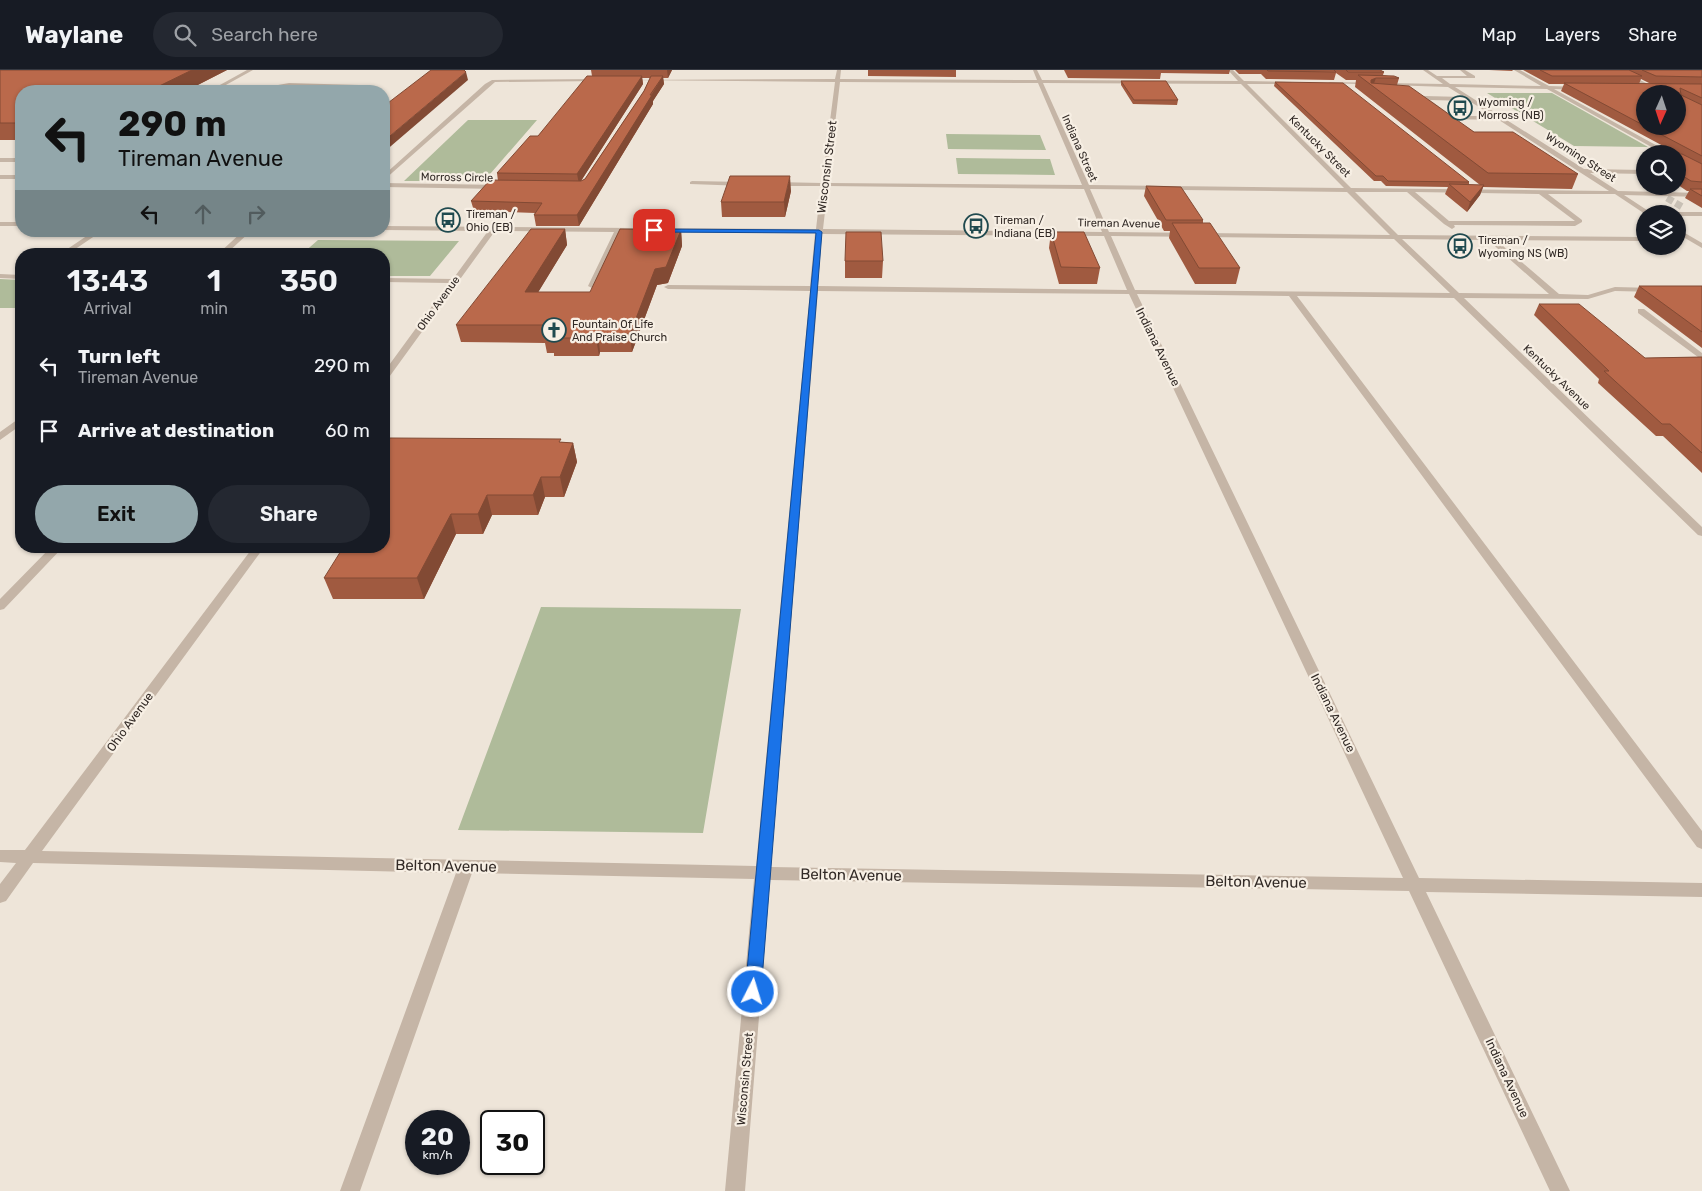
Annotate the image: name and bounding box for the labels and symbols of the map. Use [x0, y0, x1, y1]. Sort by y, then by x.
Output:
north arrow [1636, 85, 1686, 135]
bus stop icon: Wyoming / Morross (NB) [1447, 95, 1473, 121]
place label: Wyoming / Morross (NB) [1478, 96, 1544, 122]
street label: Indiana Street [1059, 113, 1100, 184]
street label: Kentucky Street [1286, 113, 1354, 180]
street label: Wisconsin Street [814, 120, 840, 214]
street label: Wyoming Street [1543, 130, 1619, 185]
street label: Morross Circle [421, 170, 493, 185]
bus stop icon: Tireman / Ohio (EB) [435, 207, 461, 233]
place label: Tireman / Ohio (EB) [466, 208, 516, 234]
pin [633, 209, 675, 251]
bus stop icon: Tireman / Indiana (EB) [963, 213, 989, 239]
place label: Tireman / Indiana (EB) [994, 214, 1056, 240]
street label: Tireman Avenue [1078, 216, 1160, 231]
bus stop icon: Tireman / Wyoming NS (WB) [1447, 233, 1473, 259]
place label: Tireman / Wyoming NS (WB) [1478, 234, 1568, 260]
street label: Ohio Avenue [414, 274, 462, 333]
street label: Indiana Avenue [1133, 305, 1183, 389]
church icon: Fountain Of Life And Praise Church [541, 317, 567, 343]
place label: Fountain Of Life And Praise Church [572, 318, 667, 344]
street label: Kentucky Avenue [1520, 342, 1593, 413]
street label: Indiana Avenue [1308, 671, 1358, 755]
street label: Ohio Avenue [104, 689, 156, 754]
street label: Belton Avenue [395, 856, 497, 876]
street label: Belton Avenue [800, 865, 902, 885]
street label: Belton Avenue [1205, 872, 1307, 892]
position arrow [726, 965, 778, 1017]
street label: Wisconsin Street [734, 1032, 756, 1126]
street label: Indiana Avenue [1483, 1036, 1532, 1120]
speed limit sign: 30 [480, 1110, 545, 1175]

